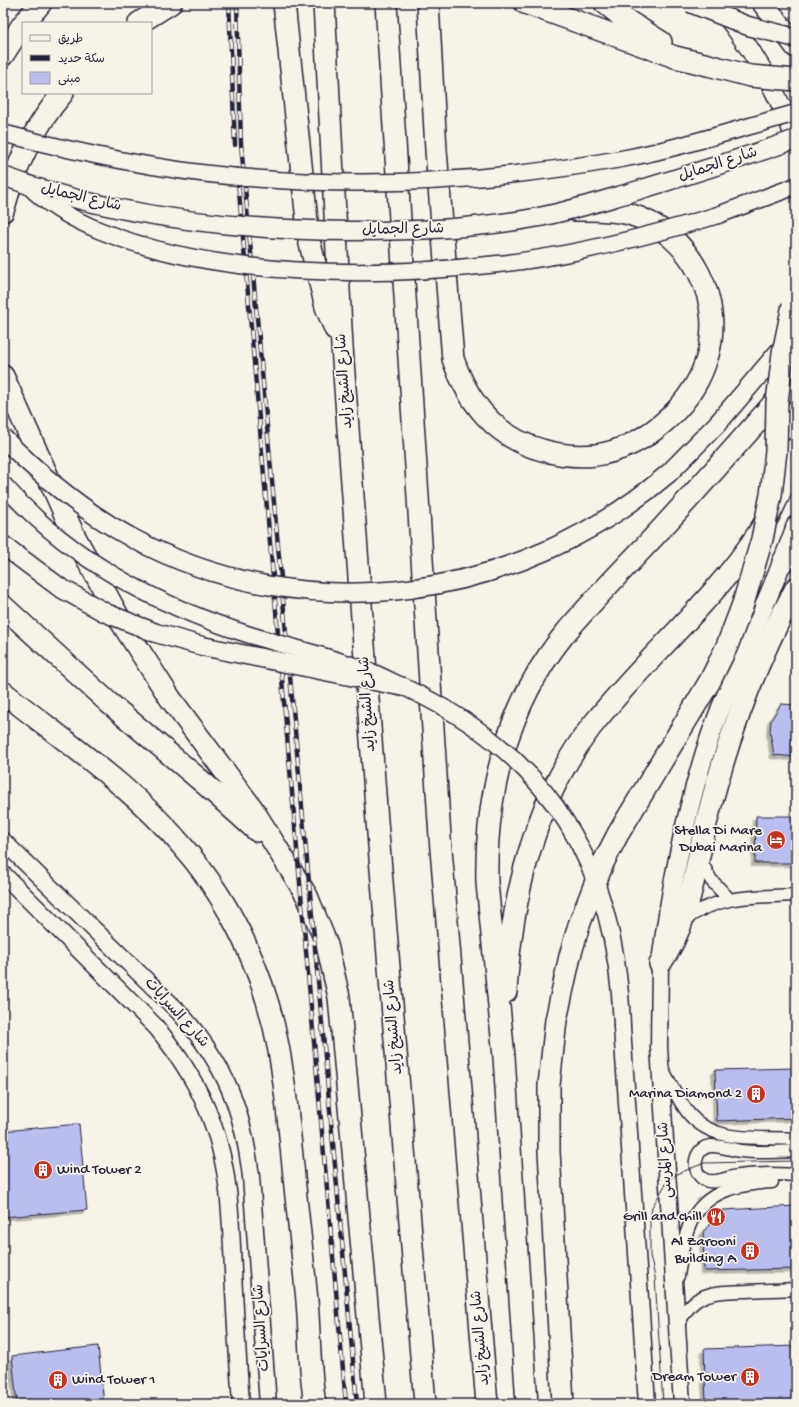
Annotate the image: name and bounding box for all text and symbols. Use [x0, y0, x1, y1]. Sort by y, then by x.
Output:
legend [22, 22, 152, 94]
text: طريق [58, 33, 83, 47]
text: سكة حديد [58, 53, 105, 67]
text: مبنى [58, 73, 81, 87]
street label: شارع الجمايل [676, 144, 760, 186]
street label: شارع الجمايل [39, 180, 123, 216]
street label: شارع الجمايل [362, 220, 444, 240]
street label: شارع الشيخ زايد [333, 333, 357, 429]
street label: شارع الشيخ زايد [356, 656, 380, 752]
place label: Stella Di Mare Dubai Marina [674, 822, 763, 857]
hotel icon: Stella Di Mare Dubai Marina [765, 829, 787, 851]
street label: شارع السرايات [140, 974, 212, 1052]
street label: شارع الشيخ زايد [381, 979, 407, 1075]
building icon: Marina Diamond 2 [745, 1083, 767, 1105]
place label: Marina Diamond 2 [629, 1085, 742, 1103]
street label: شارع المرسى [655, 1121, 677, 1199]
building icon: Wind Tower 2 [32, 1159, 54, 1181]
place label: Wind Tower 2 [57, 1161, 142, 1179]
restaurant icon: Grill and chill [705, 1206, 727, 1228]
place label: Grill and chill [623, 1208, 702, 1226]
place label: Al Zarooni Building A [671, 1233, 737, 1268]
building icon: Al Zarooni Building A [739, 1240, 761, 1262]
street label: شارع السرايات [250, 1284, 274, 1372]
street label: شارع الشيخ زايد [468, 1290, 494, 1386]
building icon: Dream Tower [739, 1366, 761, 1388]
place label: Dream Tower [651, 1368, 738, 1386]
building icon: Wind Tower 1 [47, 1369, 69, 1391]
place label: Wind Tower 1 [72, 1371, 155, 1389]

